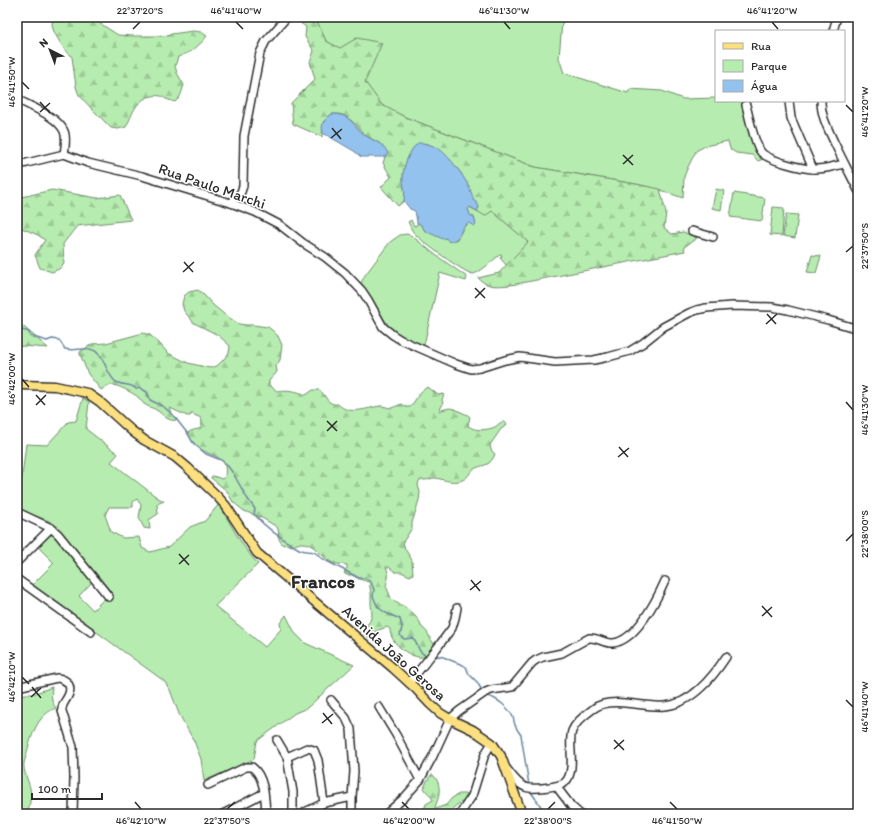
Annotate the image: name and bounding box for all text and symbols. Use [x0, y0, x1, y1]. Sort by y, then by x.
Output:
text: 22°37'20"S [117, 4, 164, 17]
text: 46°41'40"W [210, 4, 262, 17]
text: 46°41'30"W [479, 4, 530, 17]
text: 46°41'20"W [747, 4, 798, 17]
north arrow [30, 30, 70, 70]
legend [715, 30, 845, 102]
text: N [37, 36, 51, 50]
text: Rua [751, 39, 771, 53]
text: 46°41'50"W [5, 56, 18, 107]
text: Parque [751, 59, 787, 73]
text: Água [751, 79, 777, 93]
text: 46°41'20"W [858, 86, 871, 137]
street label: Rua Paulo Marchi [156, 159, 268, 213]
text: 22°37'50"S [858, 222, 871, 269]
text: 46°42'00"W [5, 353, 18, 405]
text: 46°41'30"W [858, 384, 871, 435]
text: 22°38'00"S [858, 510, 871, 558]
district label: Francos [291, 570, 356, 593]
street label: Avenida João Gerosa [338, 602, 450, 705]
text: 46°42'10"W [5, 651, 18, 702]
text: 46°41'40"W [858, 681, 871, 733]
scale bar [32, 775, 102, 801]
text: 100 m [38, 782, 71, 796]
text: 46°42'10"W [116, 814, 167, 827]
text: 22°37'50"S [204, 814, 251, 827]
text: 46°42'00"W [383, 814, 435, 827]
text: 22°38'00"S [524, 814, 572, 827]
text: 46°41'50"W [652, 814, 703, 827]

